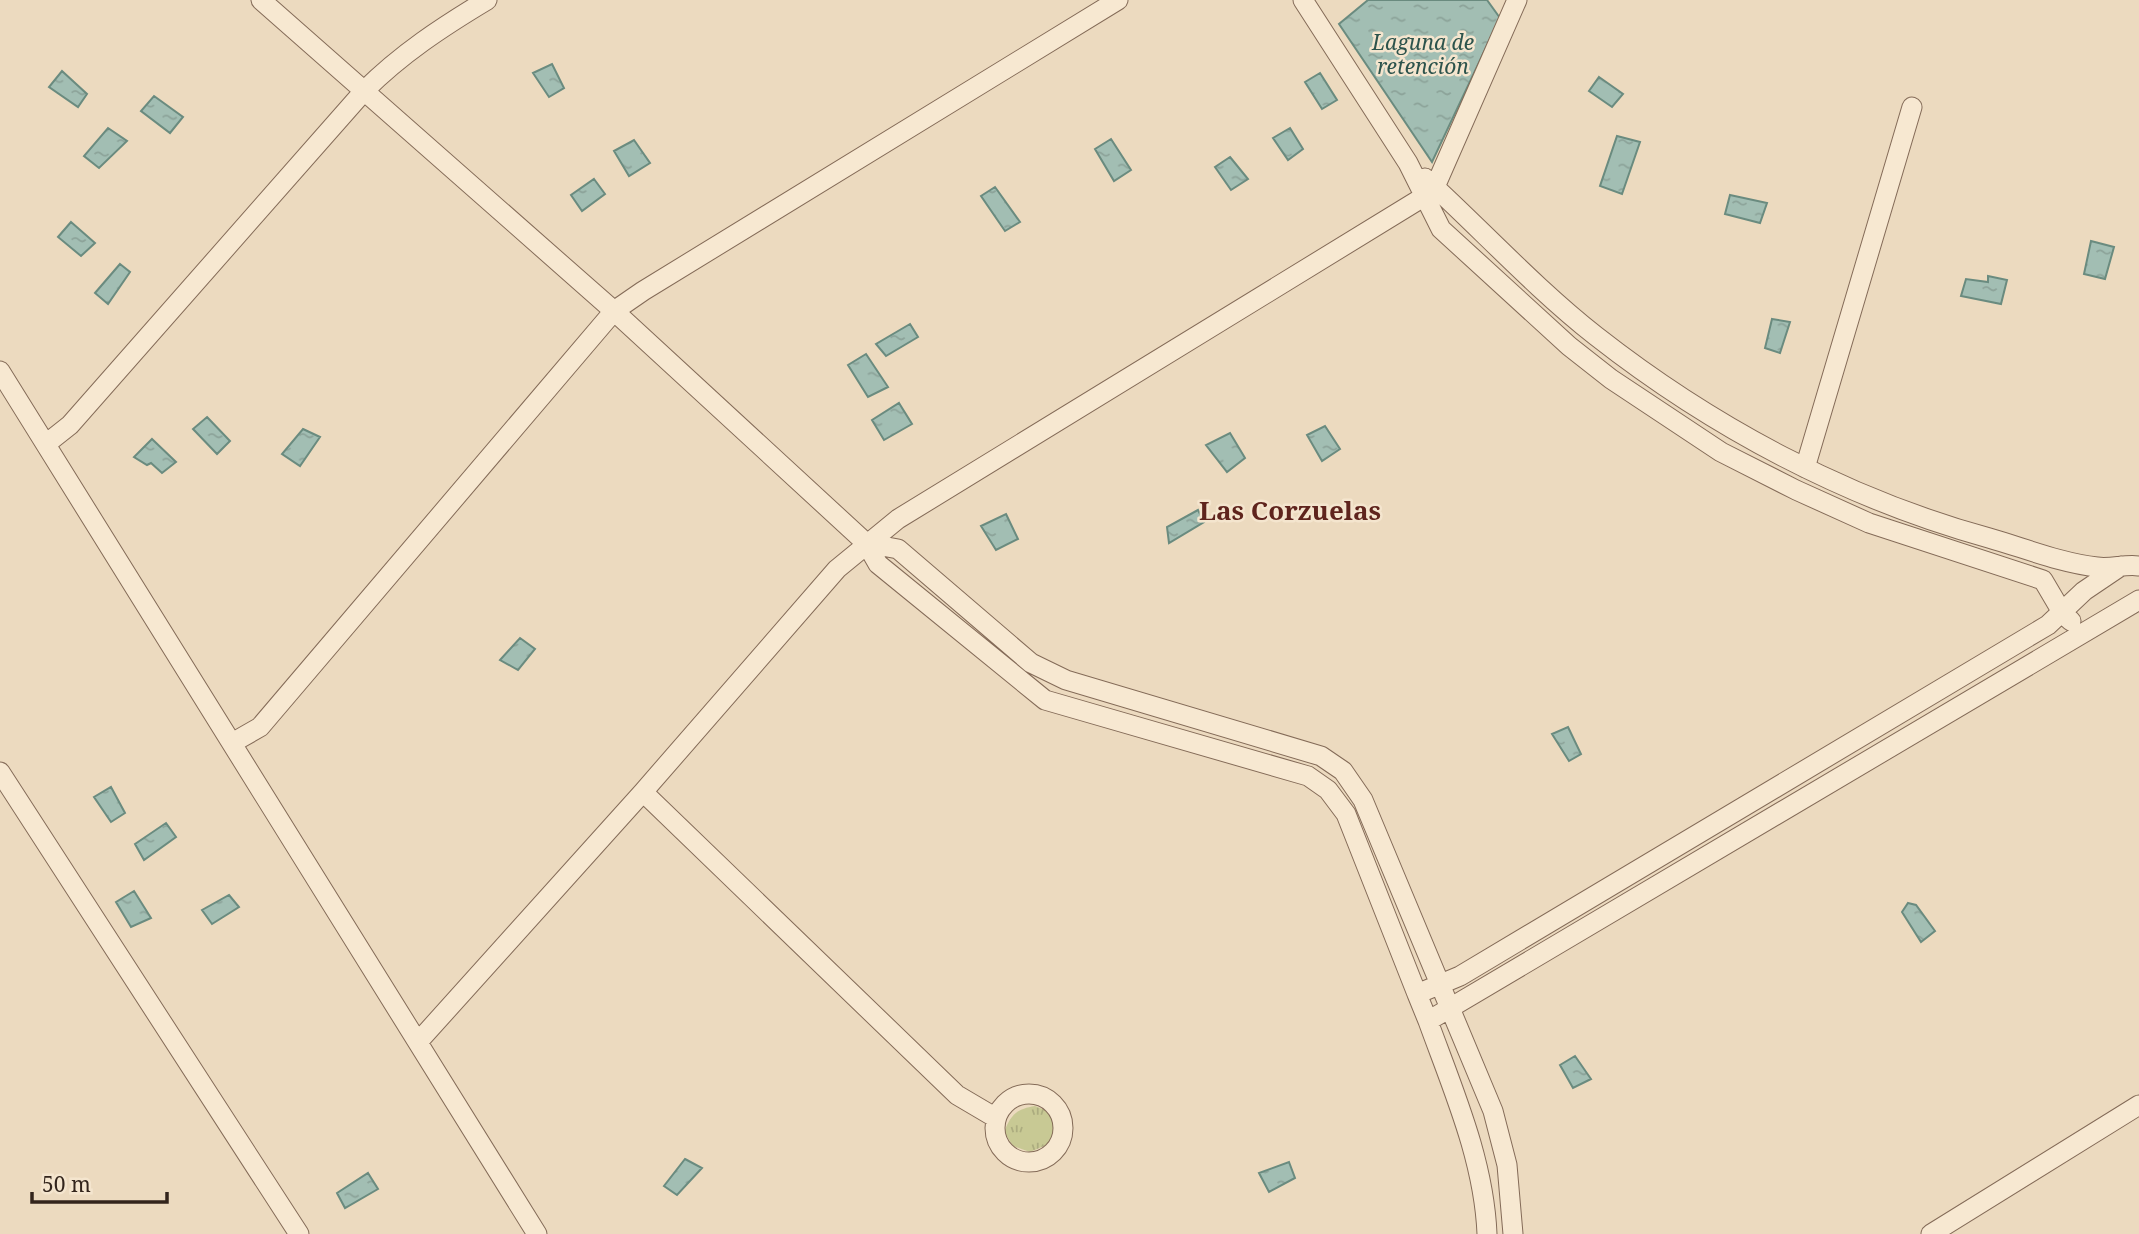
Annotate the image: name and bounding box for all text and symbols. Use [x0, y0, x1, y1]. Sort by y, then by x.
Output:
water label: Laguna de retención [1371, 28, 1474, 80]
district label: Las Corzuelas [1199, 492, 1381, 528]
scale bar [32, 1160, 166, 1204]
text: 50 m [42, 1170, 91, 1198]

